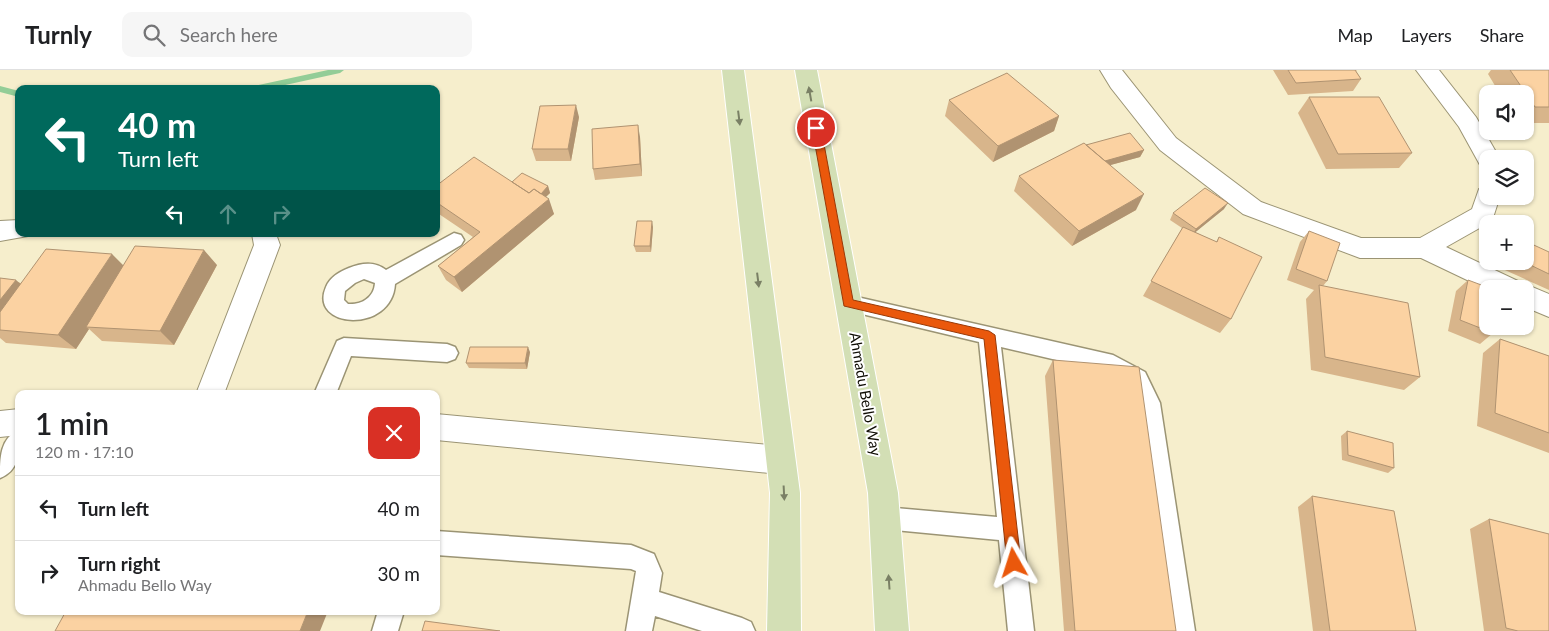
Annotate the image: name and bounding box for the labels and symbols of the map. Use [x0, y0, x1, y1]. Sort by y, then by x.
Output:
one-way arrow [806, 86, 814, 102]
pin [795, 107, 837, 149]
one-way arrow [735, 111, 743, 127]
one-way arrow [755, 272, 763, 288]
street label: Ahmadu Bello Way [846, 331, 886, 457]
one-way arrow [781, 485, 789, 501]
position arrow [987, 536, 1039, 588]
one-way arrow [884, 574, 892, 590]

